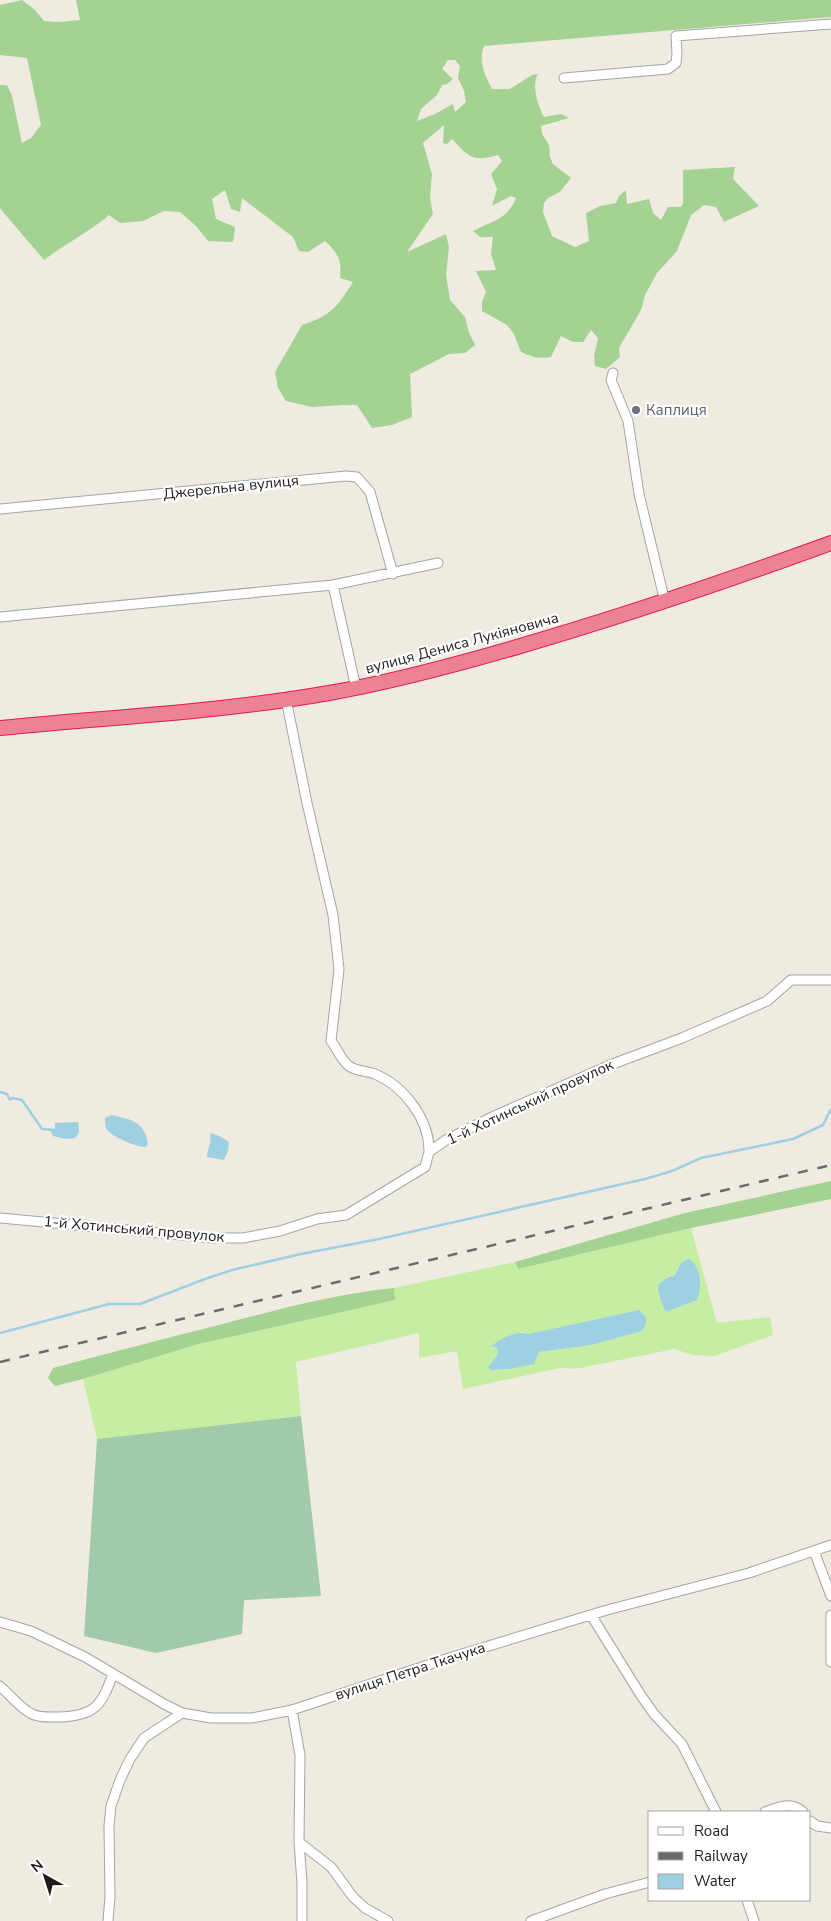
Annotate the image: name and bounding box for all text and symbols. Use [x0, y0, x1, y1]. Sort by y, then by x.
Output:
place label: Каплиця [646, 400, 707, 420]
marker: Каплиця [630, 404, 642, 416]
street label: Джерельна вулиця [162, 470, 300, 504]
street label: вулиця Дениса Лукіяновича [363, 608, 561, 678]
street label: 1-й Хотинський провулок [444, 1055, 617, 1149]
street label: 1-й Хотинський провулок [43, 1211, 225, 1247]
street label: вулиця Петра Ткачука [332, 1637, 488, 1705]
legend [648, 1811, 811, 1901]
text: Road [694, 1821, 729, 1841]
text: Railway [694, 1846, 748, 1866]
north arrow [20, 1851, 70, 1901]
text: N [27, 1856, 47, 1877]
text: Water [694, 1871, 737, 1891]

